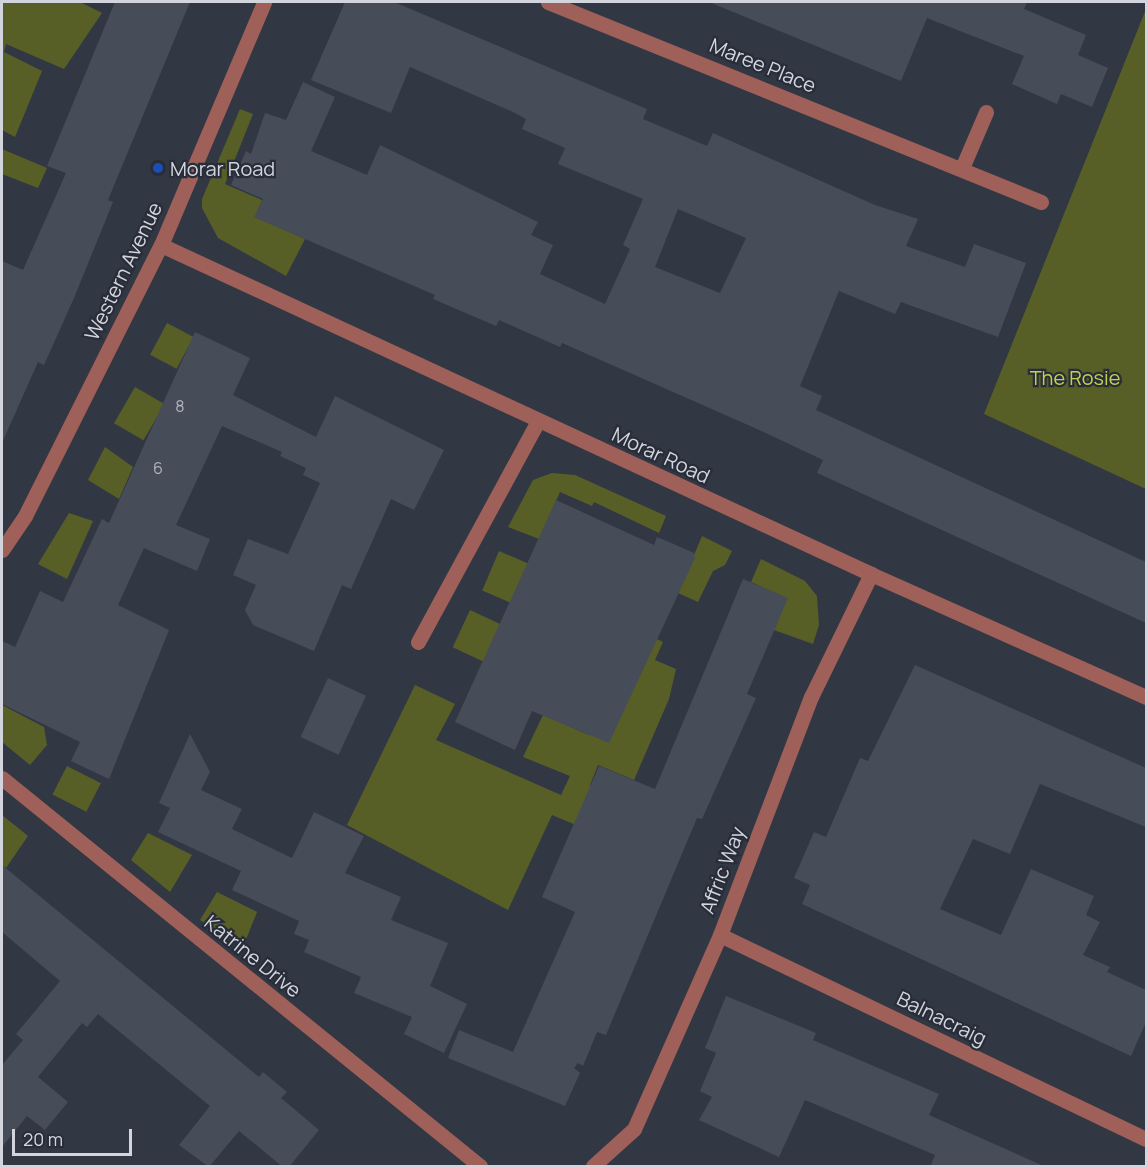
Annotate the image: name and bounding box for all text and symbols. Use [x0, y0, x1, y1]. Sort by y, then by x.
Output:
street label: Maree Place [706, 33, 820, 97]
place label: Morar Road [170, 156, 275, 180]
marker: Morar Road [151, 161, 165, 175]
street label: Western Avenue [79, 198, 167, 344]
park label: The Rosie [1030, 365, 1120, 389]
house number: 8 [175, 396, 185, 416]
street label: Morar Road [608, 422, 714, 488]
house number: 6 [153, 458, 163, 478]
street label: Affric Way [694, 823, 750, 917]
street label: Katrine Drive [200, 910, 306, 1002]
street label: Balnacraig [893, 986, 991, 1050]
scale bar [15, 1117, 135, 1155]
text: 20 m [23, 1127, 63, 1151]

